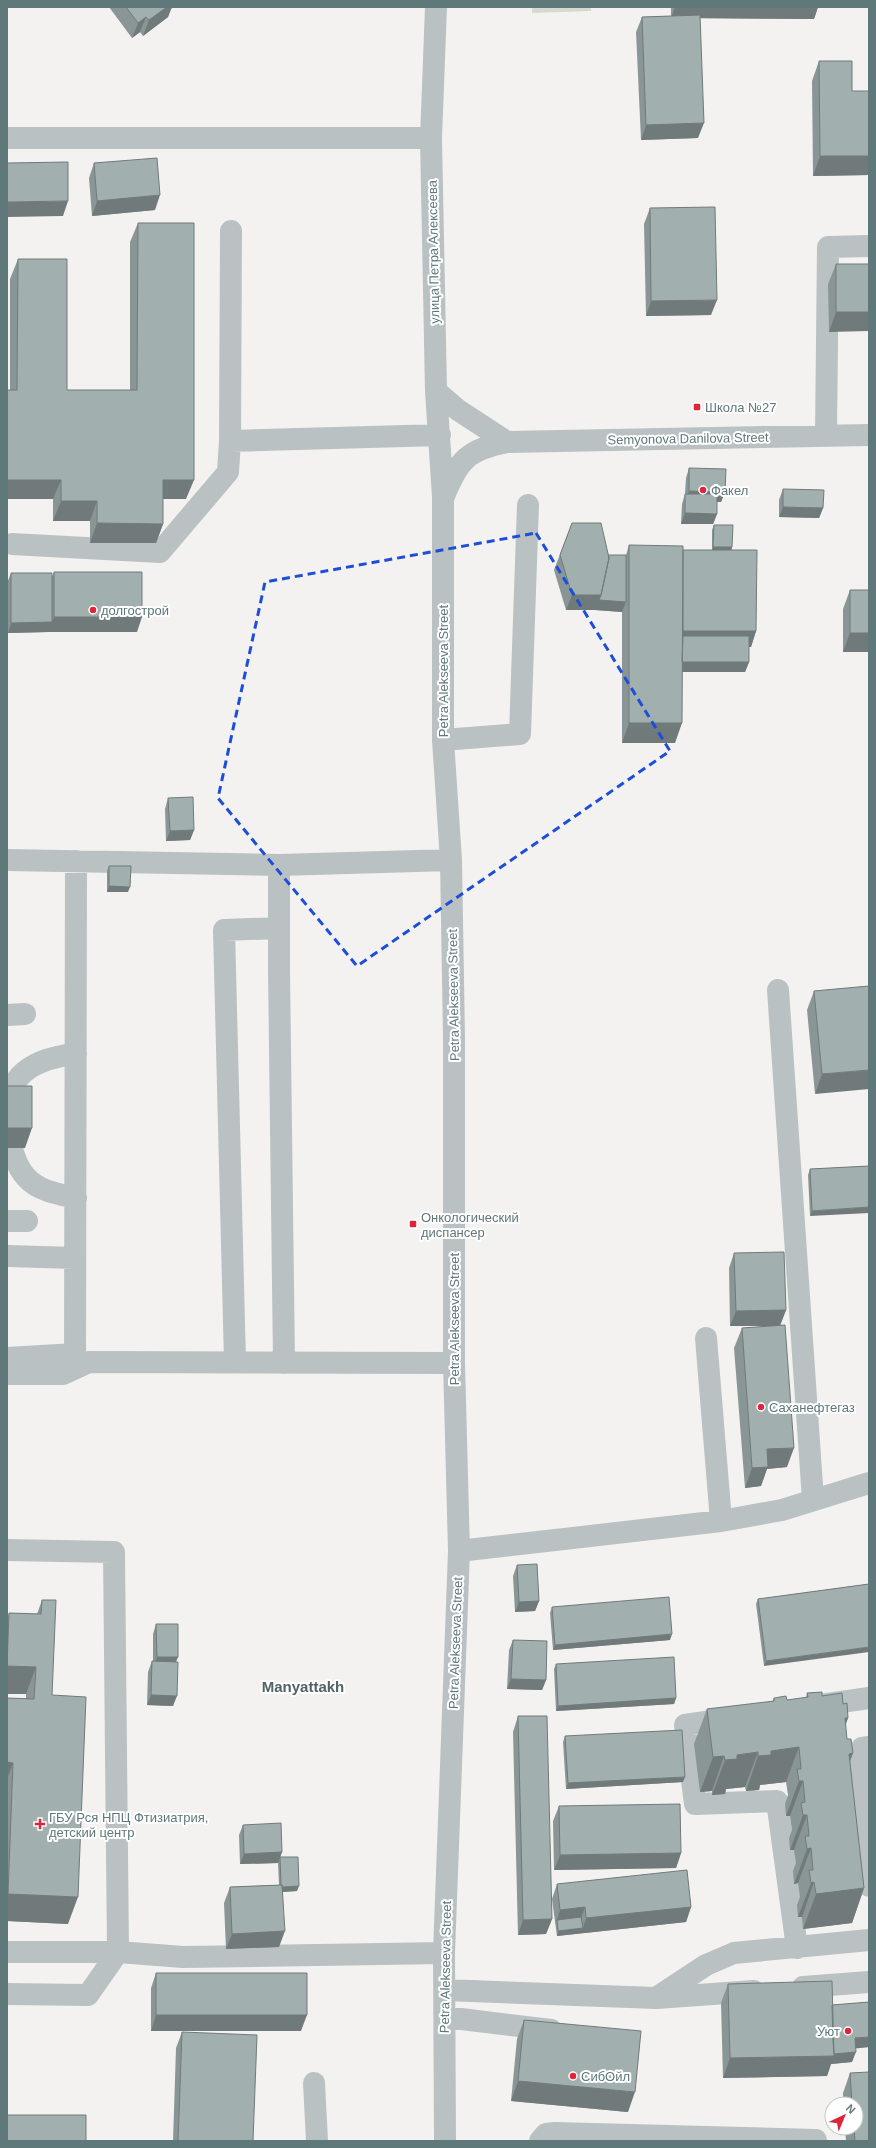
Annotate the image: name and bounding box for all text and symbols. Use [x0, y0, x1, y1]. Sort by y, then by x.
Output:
street label: улица Петра Алексеева [425, 179, 442, 324]
place label: Школа №27 [705, 400, 777, 415]
marker: Школа №27 [692, 402, 702, 412]
street label: Semyonova Danilova Street [607, 430, 769, 447]
place label: Факел [711, 483, 748, 498]
marker: Факел [698, 485, 708, 495]
place label: долгострой [101, 603, 169, 618]
street label: Petra Alekseeva Street [436, 604, 451, 737]
marker: долгострой [88, 605, 98, 615]
street label: Petra Alekseeva Street [445, 928, 462, 1061]
place label: Онкологический диспансер [421, 1210, 519, 1240]
marker: Онкологический диспансер [408, 1219, 418, 1229]
street label: Petra Alekseeva Street [447, 1252, 462, 1385]
place label: Саханефтегаз [769, 1400, 855, 1415]
marker: Саханефтегаз [756, 1402, 766, 1412]
street label: Petra Alekseeva Street [446, 1576, 465, 1709]
district label: Manyattakh [262, 1678, 344, 1695]
place label: ГБУ Рся НПЦ Фтизиатрия, детский центр [49, 1810, 208, 1840]
marker: ГБУ Рся НПЦ Фтизиатрия, детский центр [34, 1818, 46, 1830]
street label: Petra Alekseeva Street [437, 1900, 454, 2033]
place label: Уют [817, 2024, 840, 2039]
marker: Уют [843, 2026, 853, 2036]
place label: СибОйл [581, 2069, 630, 2084]
marker: СибОйл [568, 2071, 578, 2081]
north arrow [824, 2096, 864, 2136]
text: N [844, 2102, 858, 2116]

